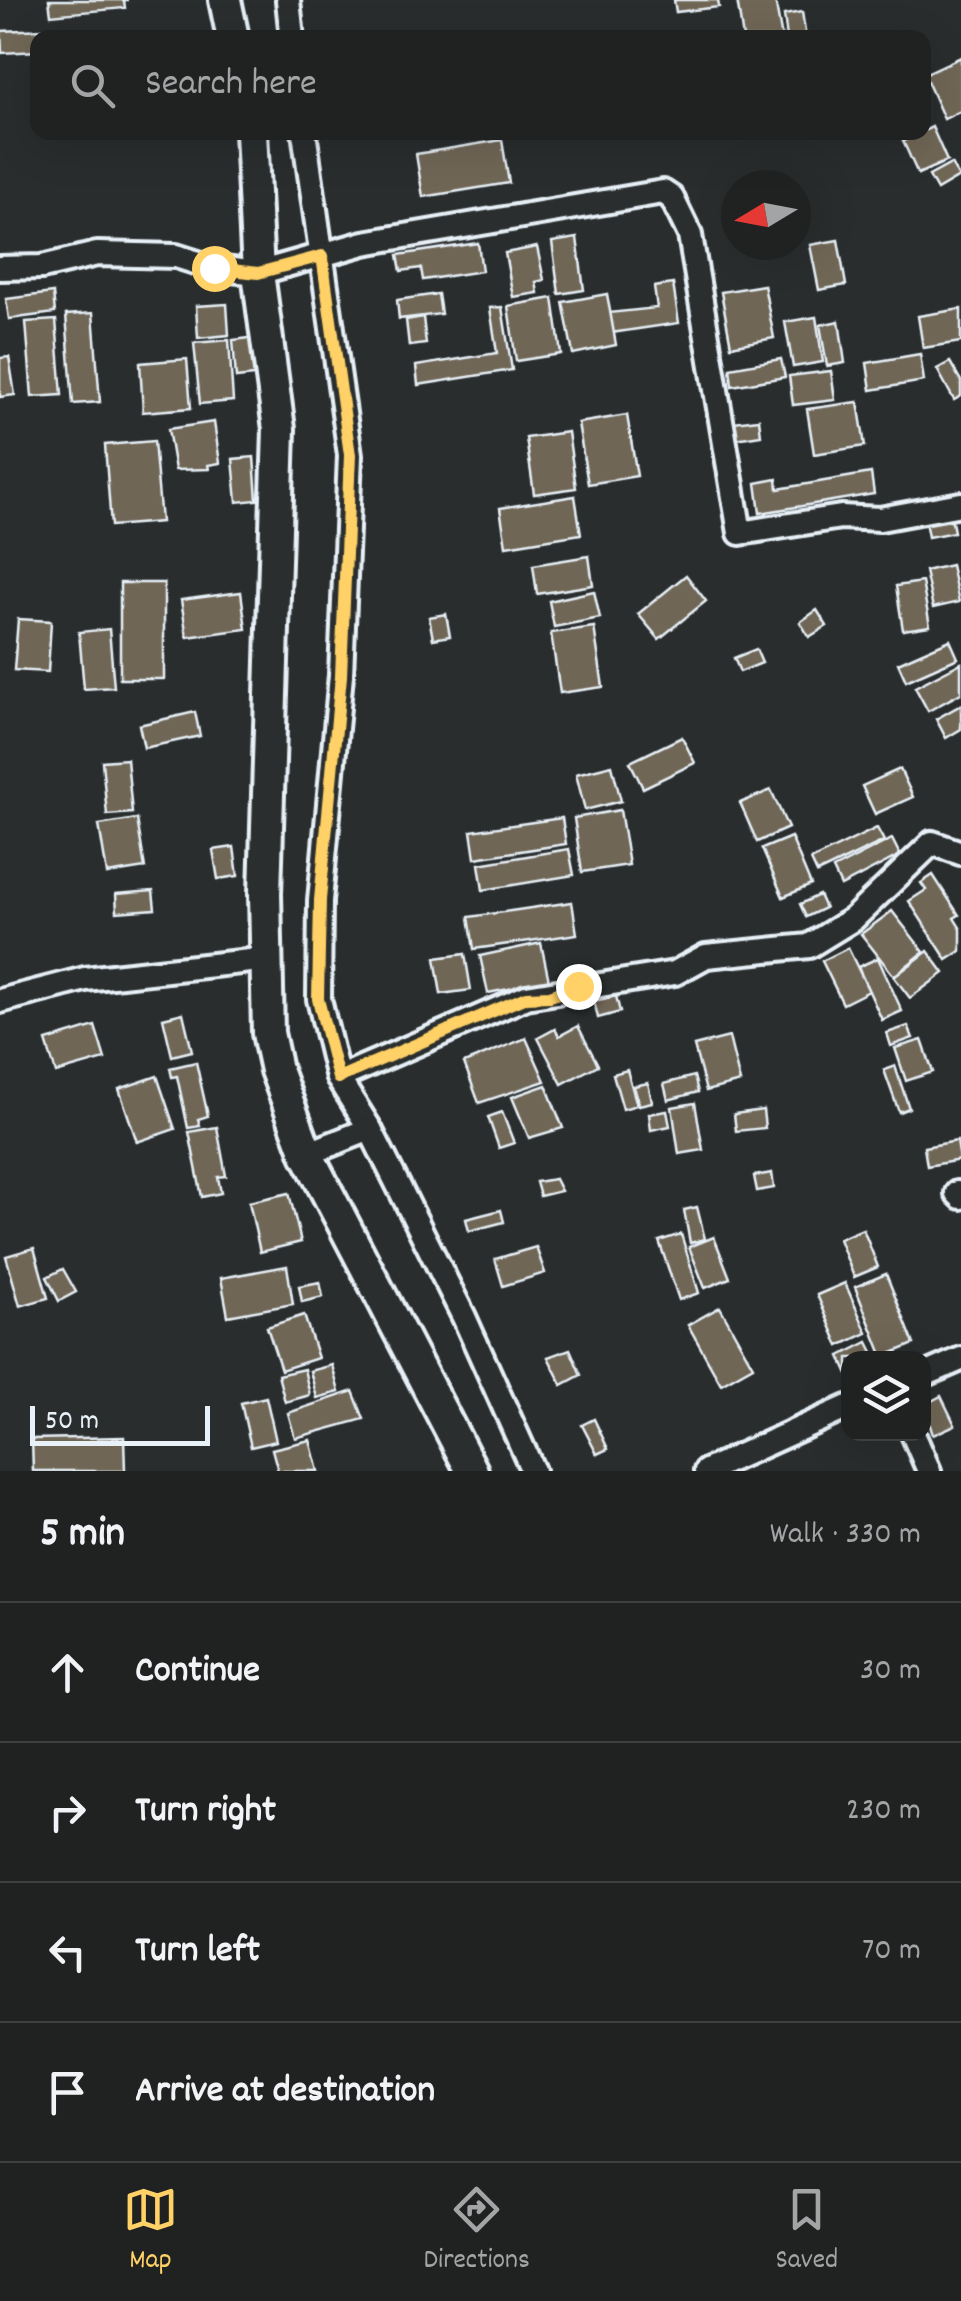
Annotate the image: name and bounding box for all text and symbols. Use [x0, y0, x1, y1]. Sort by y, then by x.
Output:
search box [30, 30, 931, 140]
icon: search [65, 58, 120, 113]
text: Search here [145, 58, 317, 113]
north arrow [721, 170, 811, 260]
route start [192, 246, 238, 292]
route end [556, 964, 602, 1010]
map controls [841, 1351, 931, 1441]
button: layers [841, 1351, 931, 1441]
scale bar [30, 1401, 210, 1446]
text: 50 m [45, 1403, 99, 1443]
text: 5 min [40, 1506, 125, 1566]
text: Walk · 330 m [770, 1513, 921, 1559]
icon: ahead [40, 1645, 95, 1700]
text: Continue [135, 1645, 260, 1700]
text: 30 m [860, 1649, 921, 1695]
icon: right [40, 1785, 95, 1840]
text: Turn right [135, 1785, 276, 1840]
text: 230 m [846, 1789, 921, 1835]
icon: left [40, 1925, 95, 1980]
text: Turn left [135, 1925, 260, 1980]
text: 70 m [862, 1929, 921, 1975]
icon: arrive [40, 2065, 95, 2120]
text: Arrive at destination [135, 2065, 435, 2120]
tab: Map [123, 2182, 178, 2282]
tab: Directions [424, 2182, 530, 2282]
tab: Saved [776, 2182, 838, 2282]

